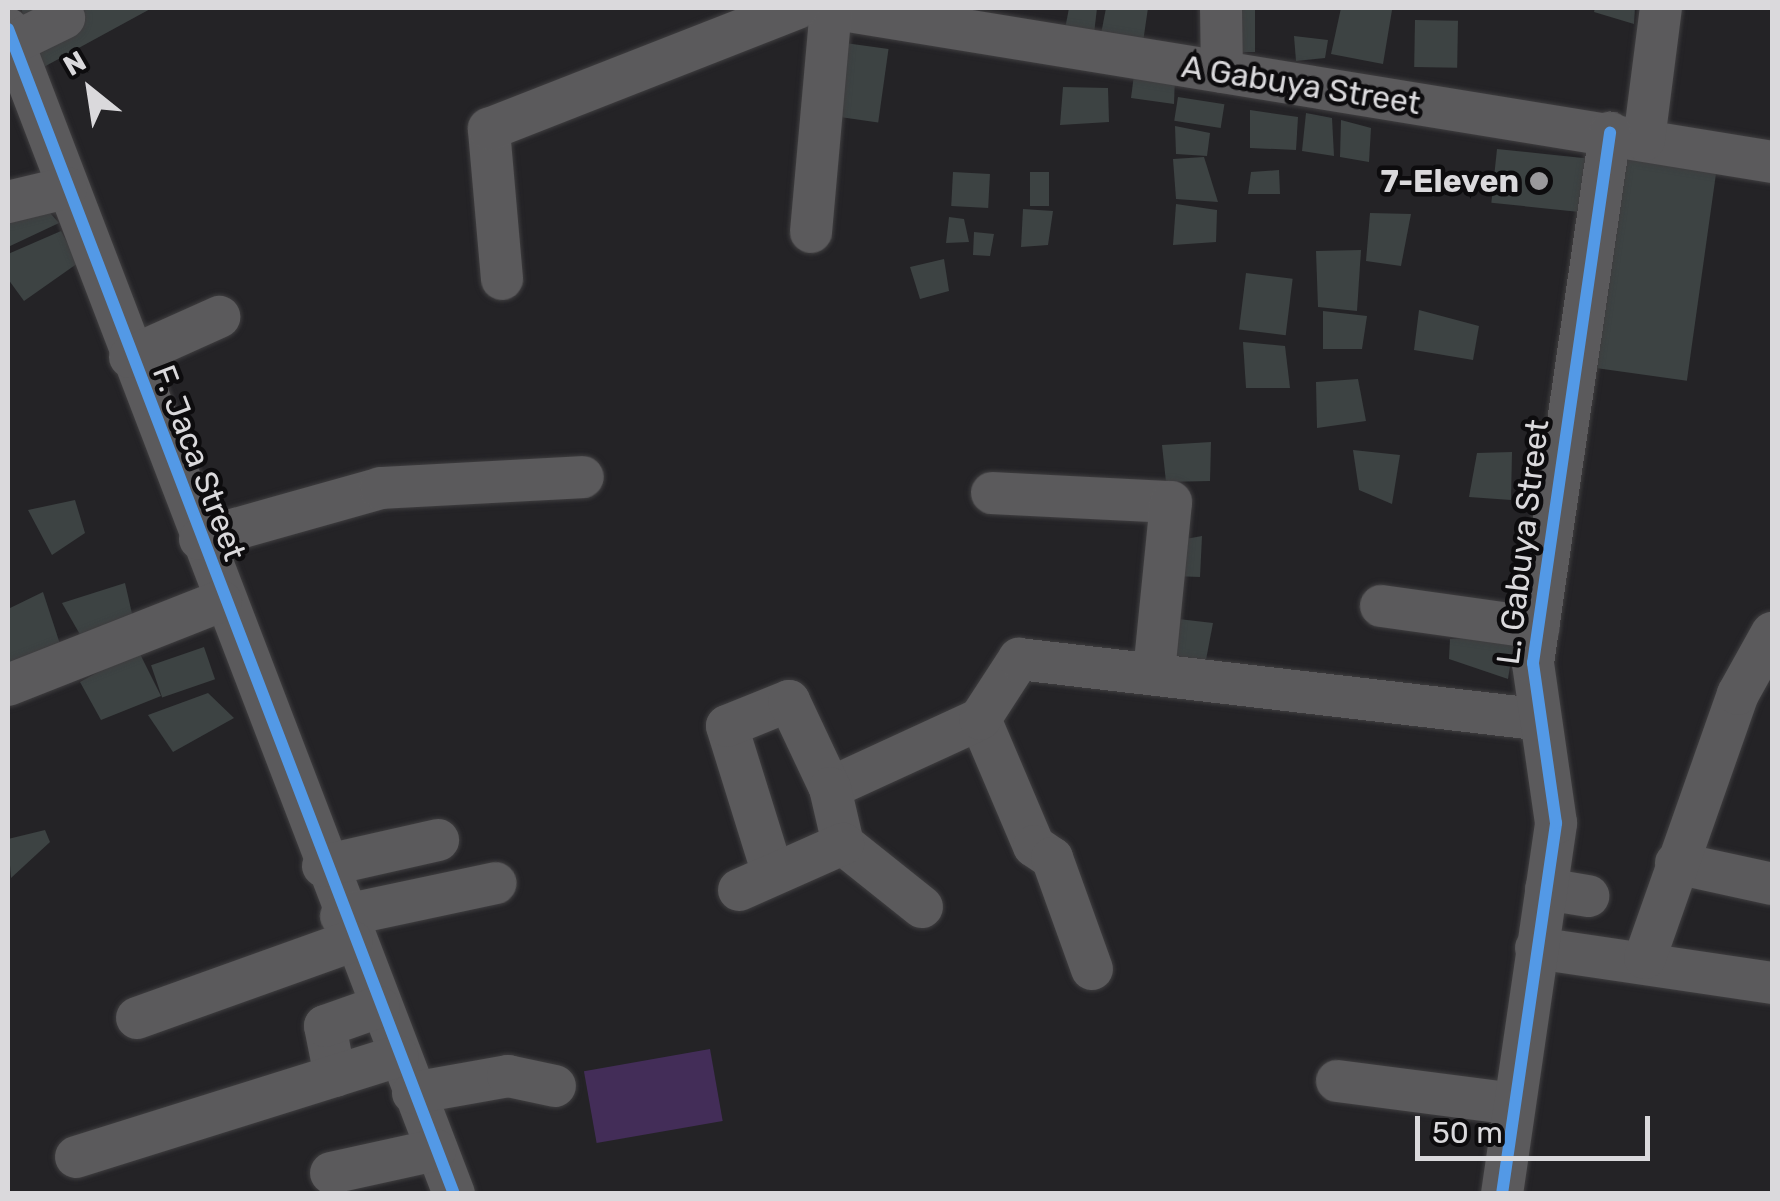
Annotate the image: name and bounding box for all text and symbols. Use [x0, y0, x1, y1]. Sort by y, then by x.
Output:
north arrow [40, 40, 140, 140]
text: N [58, 44, 92, 83]
street label: A Gabuya Street [1178, 47, 1424, 123]
place label: 7-Eleven [1380, 162, 1519, 200]
marker: 7-Eleven [1528, 170, 1550, 192]
street label: F. Jaca Street [144, 360, 254, 566]
street label: L. Gabuya Street [1489, 417, 1557, 667]
scale bar [1420, 1096, 1655, 1158]
text: 50 m [1432, 1115, 1503, 1151]

